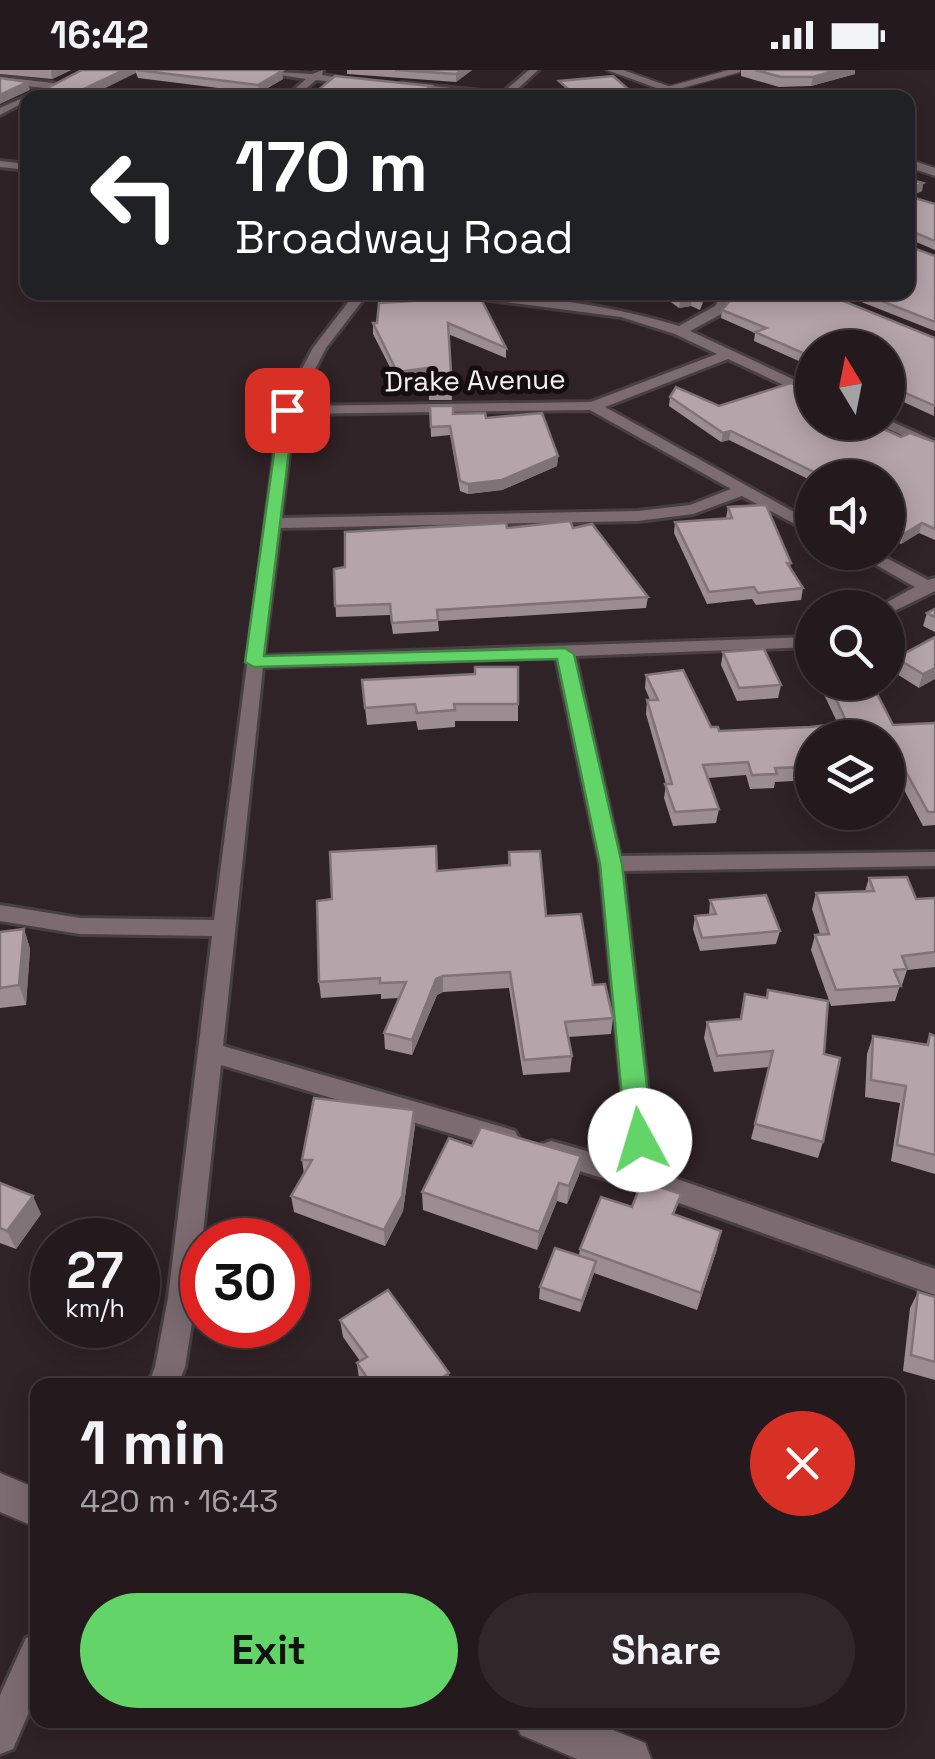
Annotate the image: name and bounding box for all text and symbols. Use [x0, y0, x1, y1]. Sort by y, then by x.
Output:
text: 16:42 [50, 11, 149, 59]
text: 170 m [235, 122, 428, 211]
icon: left [70, 130, 200, 260]
text: Broadway Road [235, 209, 573, 266]
north arrow [795, 330, 905, 440]
map controls [795, 330, 905, 830]
street label: Drake Avenue [384, 360, 566, 400]
pin [245, 368, 330, 453]
icon: arrive [260, 383, 315, 438]
button: sound [795, 460, 905, 570]
button: search [795, 590, 905, 700]
button: layers [795, 720, 905, 830]
position arrow [588, 1088, 692, 1192]
speed limit sign: 30 [180, 1218, 310, 1348]
text: 27 [67, 1239, 123, 1303]
text: km/h [65, 1292, 125, 1324]
text: 1 min [80, 1405, 227, 1482]
button: close [750, 1411, 855, 1516]
text: 420 m · 16:43 [80, 1481, 278, 1521]
button: Exit [80, 1593, 458, 1708]
button: Share [478, 1593, 855, 1708]

